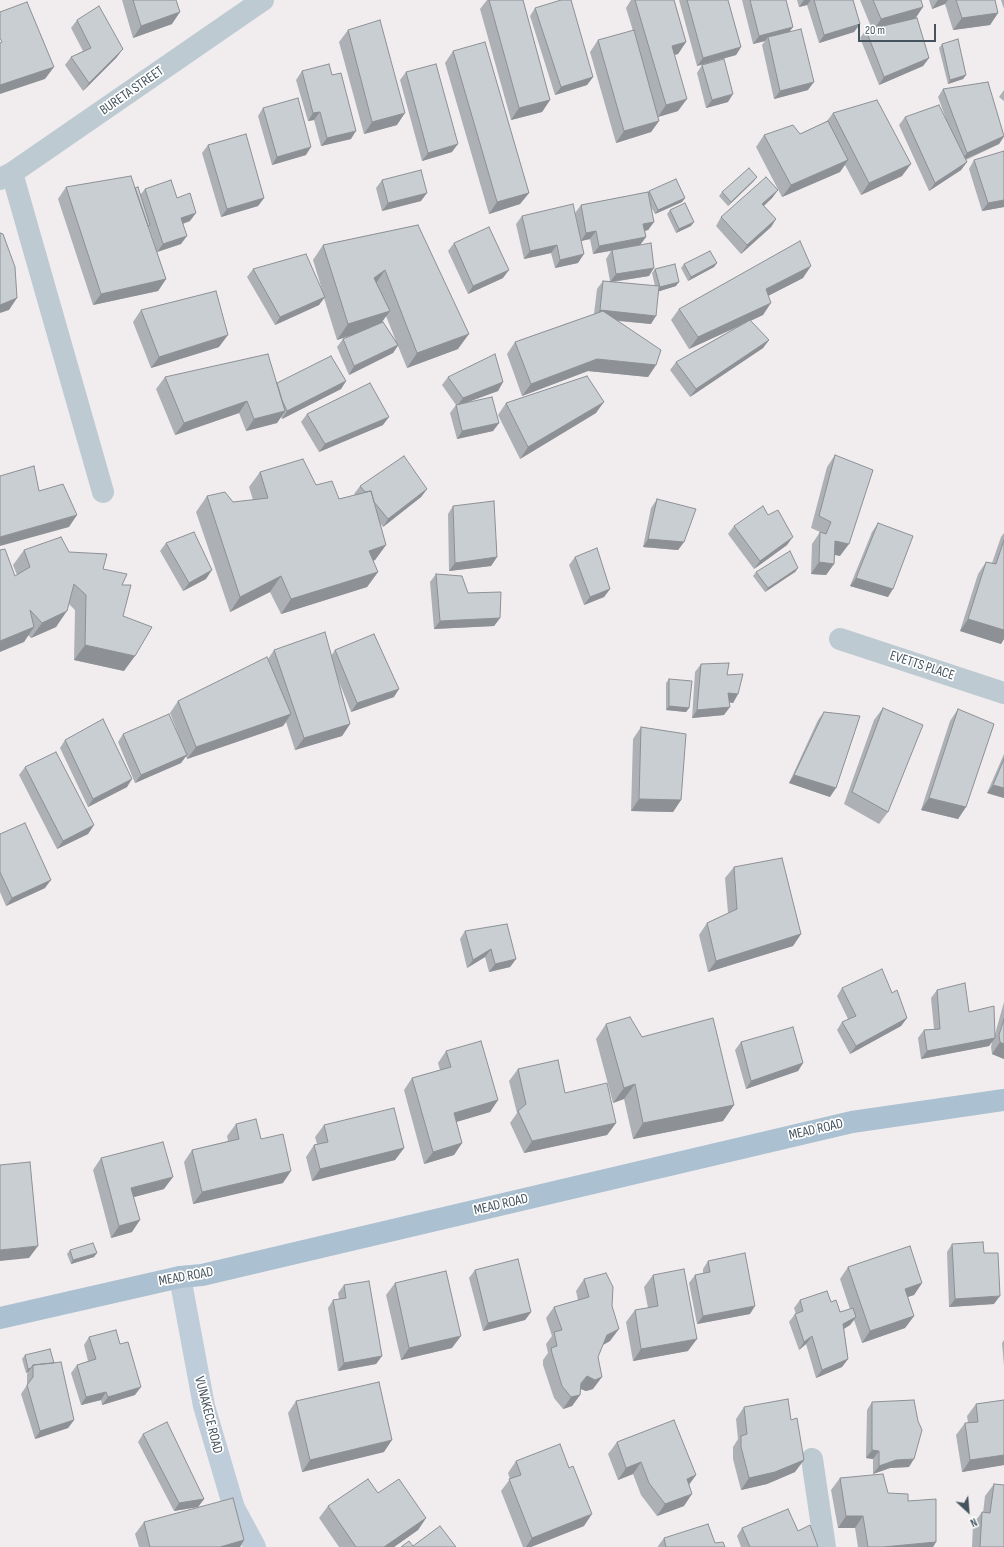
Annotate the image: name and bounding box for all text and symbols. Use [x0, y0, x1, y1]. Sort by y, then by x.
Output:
scale bar [860, 16, 938, 42]
text: 20 m [865, 23, 885, 38]
street label: BURETA STREET [97, 63, 167, 119]
street label: EVETTS PLACE [888, 648, 956, 684]
street label: MEAD ROAD [787, 1116, 845, 1144]
street label: MEAD ROAD [472, 1191, 530, 1219]
street label: MEAD ROAD [157, 1264, 215, 1290]
street label: VUNAKECE ROAD [190, 1375, 226, 1455]
north arrow [948, 1491, 988, 1531]
text: N [968, 1515, 979, 1529]

